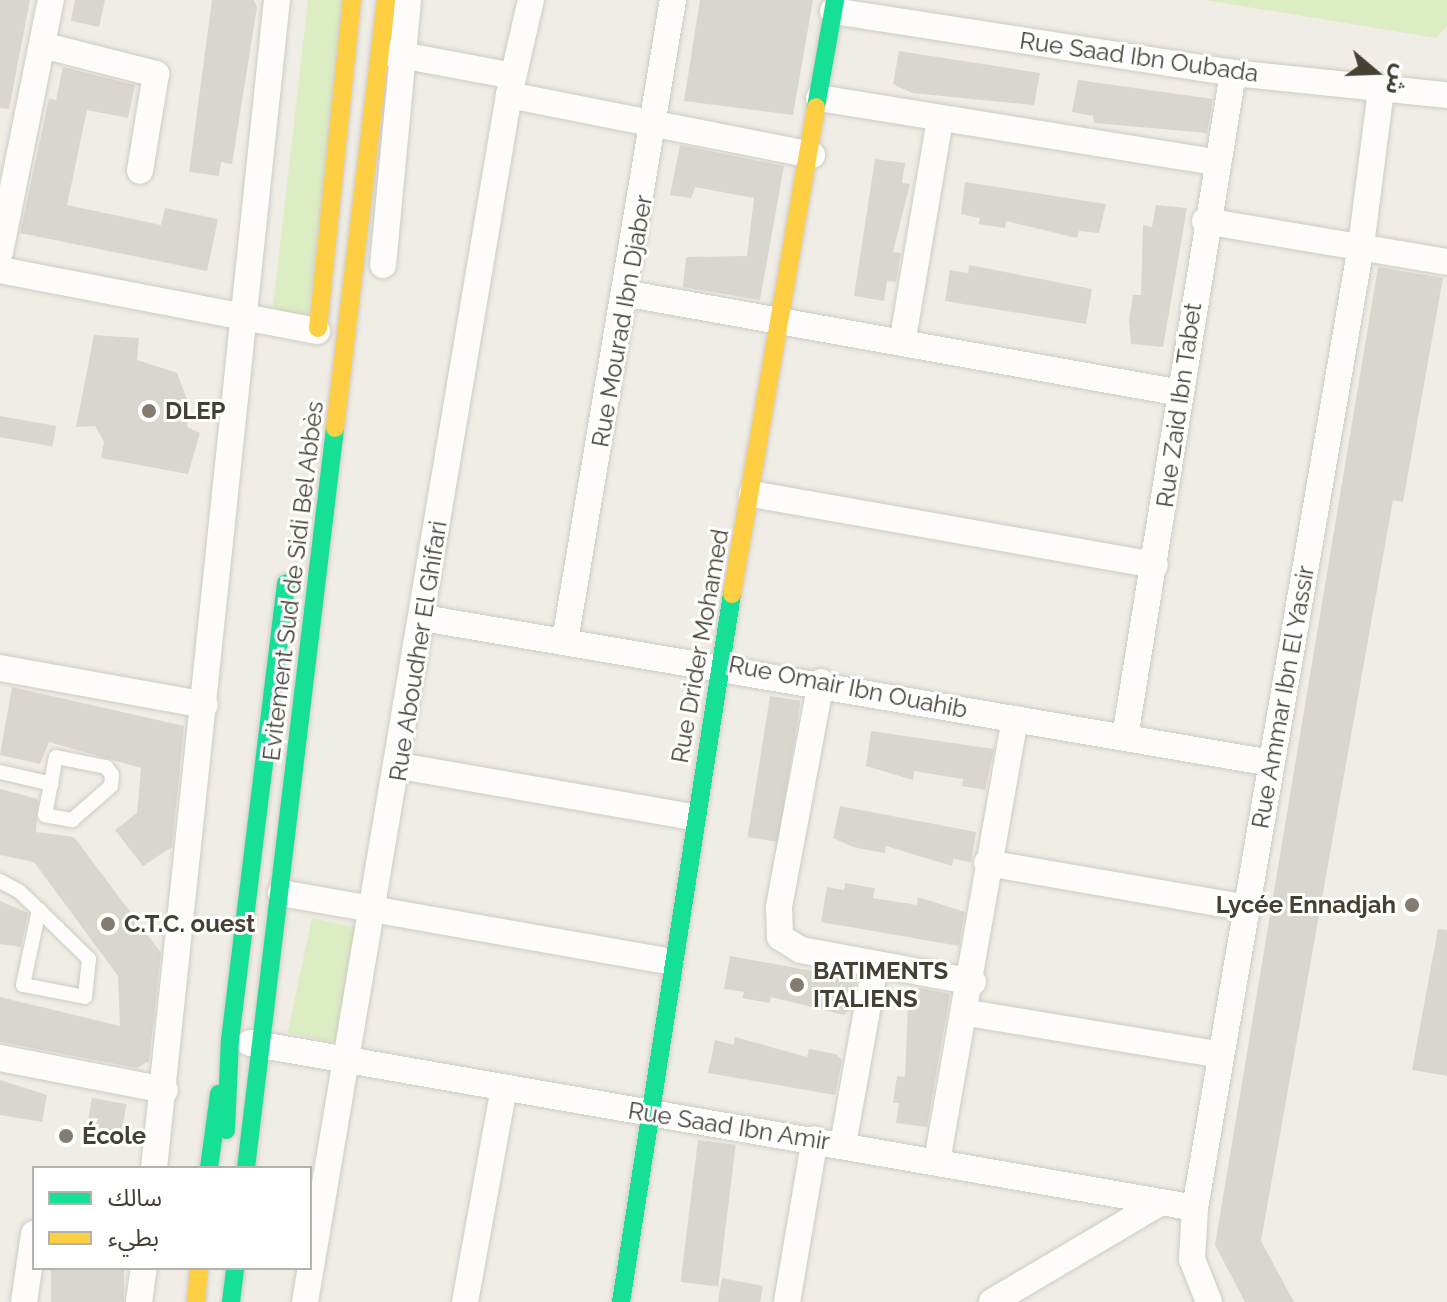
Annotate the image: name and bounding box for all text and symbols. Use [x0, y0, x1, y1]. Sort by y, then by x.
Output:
street label: Rue Saad Ibn Oubada [1018, 26, 1260, 88]
north arrow [1335, 32, 1415, 112]
text: ش [1380, 61, 1415, 98]
street label: Rue Mourad Ibn Djaber [586, 193, 658, 449]
street label: Rue Zaid Ibn Tabet [1150, 300, 1208, 510]
place label: DLEP [165, 397, 226, 425]
street label: Evitement Sud de Sidi Bel Abbès [257, 399, 329, 763]
marker: DLEP [140, 402, 158, 420]
street label: Rue Aboudher El Ghifari [383, 518, 453, 784]
street label: Rue Drider Mohamed [665, 527, 735, 765]
street label: Rue Ammar Ibn El Yassir [1245, 562, 1321, 832]
street label: Rue Omair Ibn Ouahib [726, 650, 970, 724]
place label: Lycée Ennadjah [1216, 891, 1396, 919]
marker: Lycée Ennadjah [1403, 896, 1421, 914]
place label: C.T.C. ouest [124, 910, 255, 938]
marker: C.T.C. ouest [99, 915, 117, 933]
place label: BATIMENTS ITALIENS [813, 957, 948, 1013]
marker: BATIMENTS ITALIENS [788, 976, 806, 994]
street label: Rue Saad Ibn Amir [626, 1096, 832, 1156]
place label: École [82, 1122, 146, 1150]
marker: École [57, 1127, 75, 1145]
legend [32, 1166, 312, 1270]
text: سالك [108, 1183, 162, 1212]
text: بطيء [108, 1223, 159, 1252]

